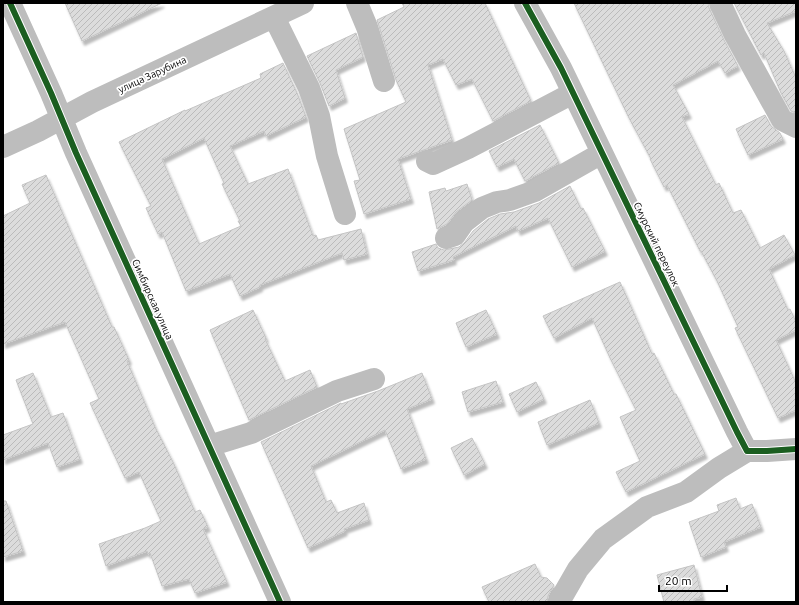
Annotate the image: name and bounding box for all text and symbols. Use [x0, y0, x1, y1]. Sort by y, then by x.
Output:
street label: улица Зарубина [116, 54, 188, 95]
street label: Смурский переулок [631, 200, 682, 288]
street label: Симбирская улица [130, 257, 175, 341]
scale bar [659, 567, 727, 593]
text: 20 m [665, 574, 692, 587]

